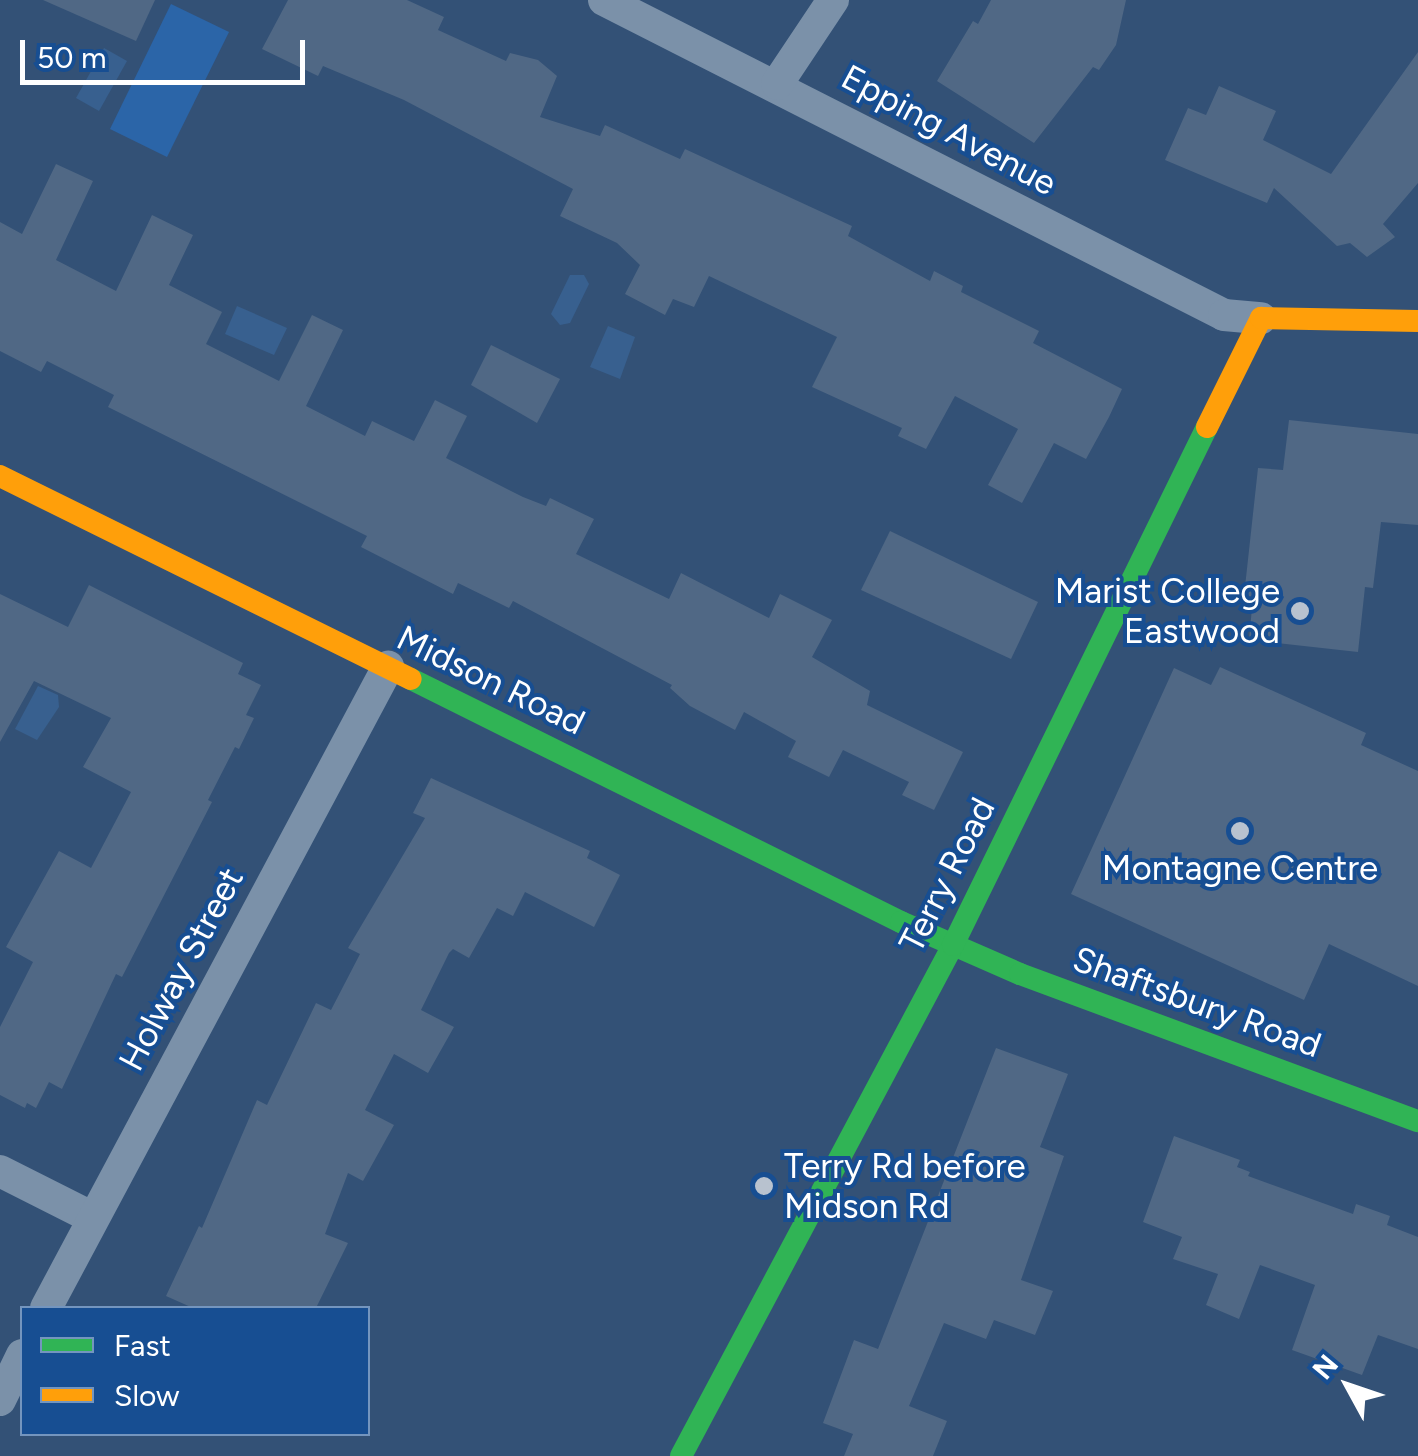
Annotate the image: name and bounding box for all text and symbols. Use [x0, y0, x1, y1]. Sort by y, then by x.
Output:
scale bar [25, 20, 310, 82]
text: 50 m [37, 39, 106, 76]
street label: Epping Avenue [834, 56, 1064, 204]
place label: Marist College Eastwood [1055, 570, 1280, 652]
marker: Marist College Eastwood [1289, 600, 1311, 622]
street label: Midson Road [390, 617, 592, 743]
street label: Terry Road [890, 791, 1004, 959]
marker: Montagne Centre [1229, 820, 1251, 842]
place label: Montagne Centre [1102, 847, 1378, 889]
street label: Holway Street [110, 860, 252, 1078]
street label: Shaftsbury Road [1067, 938, 1327, 1066]
place label: Terry Rd before Midson Rd [784, 1145, 1026, 1227]
marker: Terry Rd before Midson Rd [753, 1175, 775, 1197]
legend [20, 1306, 370, 1436]
text: Fast [114, 1327, 171, 1364]
north arrow [1298, 1336, 1398, 1436]
text: N [1305, 1347, 1345, 1386]
text: Slow [114, 1377, 180, 1414]

